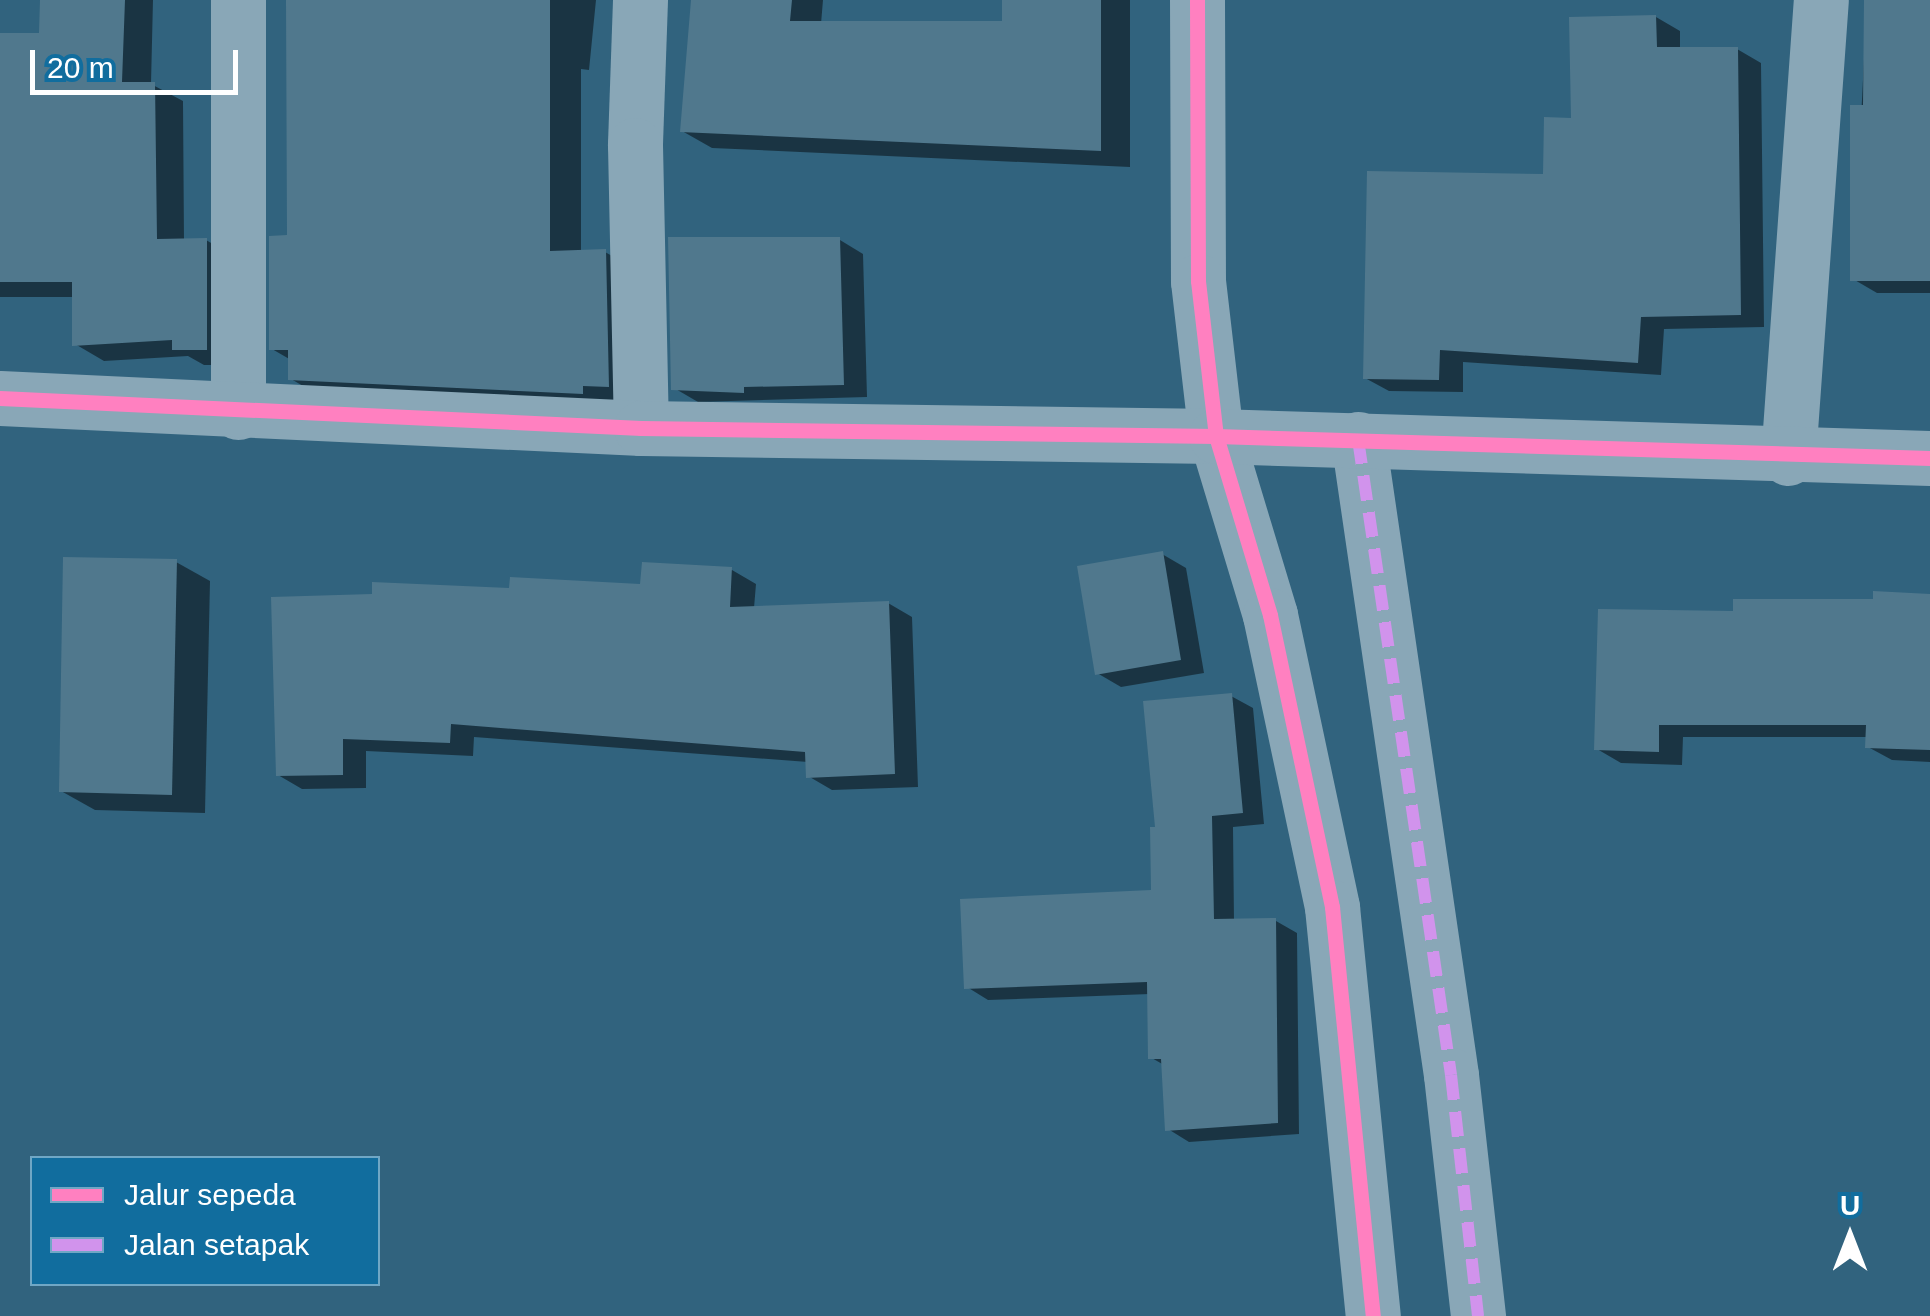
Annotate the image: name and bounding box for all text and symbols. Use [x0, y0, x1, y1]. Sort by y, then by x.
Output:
scale bar [35, 30, 242, 92]
text: 20 m [47, 51, 114, 84]
legend [30, 1156, 380, 1286]
text: Jalur sepeda [124, 1178, 296, 1211]
north arrow [1800, 1186, 1900, 1286]
text: U [1840, 1190, 1860, 1221]
text: Jalan setapak [124, 1228, 309, 1261]

